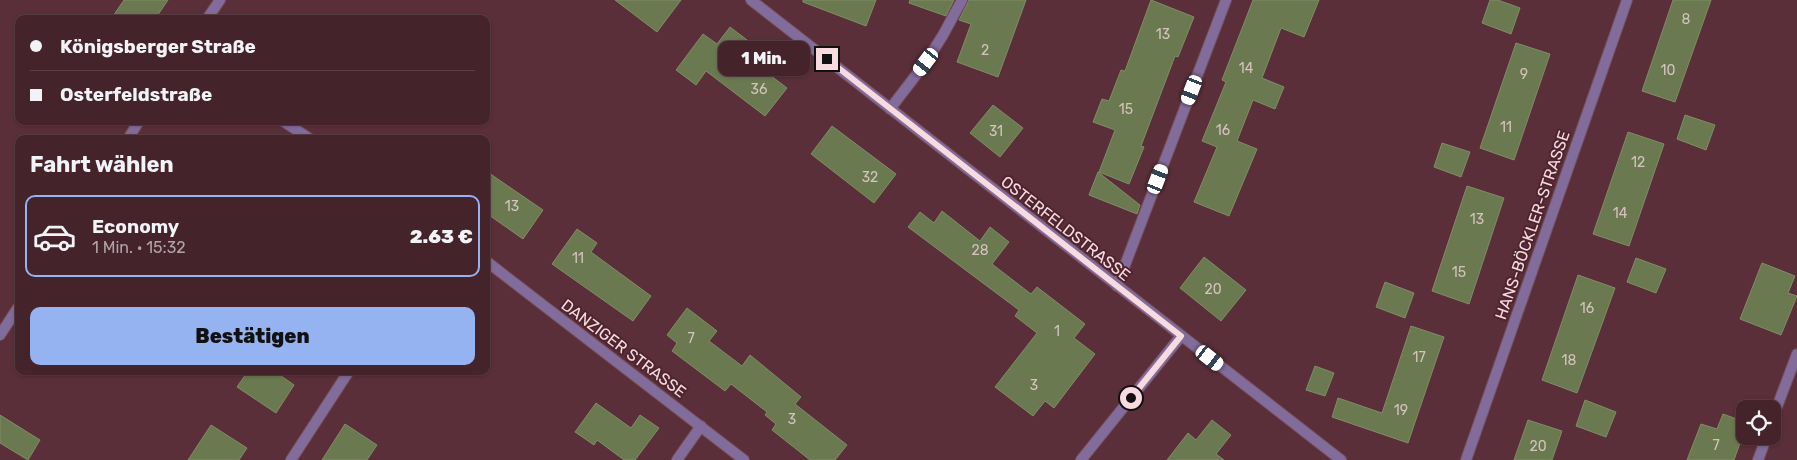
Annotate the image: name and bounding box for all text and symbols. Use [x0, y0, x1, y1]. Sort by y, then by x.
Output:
house number: 8 [1682, 11, 1691, 28]
house number: 13 [1156, 26, 1170, 43]
text: Königsberger Straße [60, 35, 256, 58]
callout: 1 Min. [717, 42, 810, 76]
house number: 2 [981, 42, 989, 59]
car [910, 46, 941, 78]
route end [816, 48, 838, 70]
text: 1 Min. [741, 49, 787, 68]
house number: 14 [1239, 60, 1254, 77]
house number: 10 [1661, 62, 1676, 79]
house number: 9 [1520, 66, 1528, 83]
car [1179, 73, 1204, 107]
house number: 36 [751, 81, 767, 98]
text: Osterfeldstraße [60, 83, 212, 106]
house number: 15 [1119, 101, 1133, 118]
house number: 11 [1500, 119, 1512, 136]
house number: 16 [1216, 122, 1230, 139]
house number: 31 [989, 123, 1003, 140]
street label: HANS-BÖCKLER-STRASSE [1491, 128, 1574, 322]
text: Fahrt wählen [30, 151, 174, 178]
house number: 12 [1631, 154, 1645, 171]
car [1145, 162, 1170, 196]
house number: 32 [862, 169, 878, 186]
street label: OSTERFELDSTRASSE [997, 172, 1134, 285]
house number: 13 [505, 198, 519, 215]
house number: 14 [1613, 205, 1628, 222]
house number: 13 [1470, 211, 1484, 228]
icon: car [32, 214, 77, 259]
text: Economy [92, 215, 179, 238]
text: 2.63 € [410, 225, 473, 248]
text: 1 Min. · 15:32 [92, 238, 186, 257]
house number: 28 [971, 242, 989, 259]
house number: 11 [572, 250, 584, 267]
house number: 15 [1452, 264, 1466, 281]
house number: 20 [1204, 281, 1222, 298]
street label: DANZIGER STRASSE [558, 295, 690, 402]
house number: 16 [1580, 300, 1594, 317]
button: Bestätigen [30, 307, 475, 365]
house number: 1 [1054, 323, 1060, 340]
house number: 7 [687, 330, 695, 347]
car [1193, 343, 1226, 373]
house number: 17 [1412, 349, 1426, 366]
house number: 18 [1562, 352, 1577, 369]
house number: 3 [1030, 377, 1038, 394]
route start [1120, 387, 1142, 409]
map controls [1736, 400, 1781, 445]
button: locate [1736, 400, 1781, 445]
house number: 19 [1394, 402, 1408, 419]
house number: 3 [788, 411, 796, 428]
house number: 7 [1712, 437, 1720, 454]
house number: 20 [1529, 438, 1547, 455]

